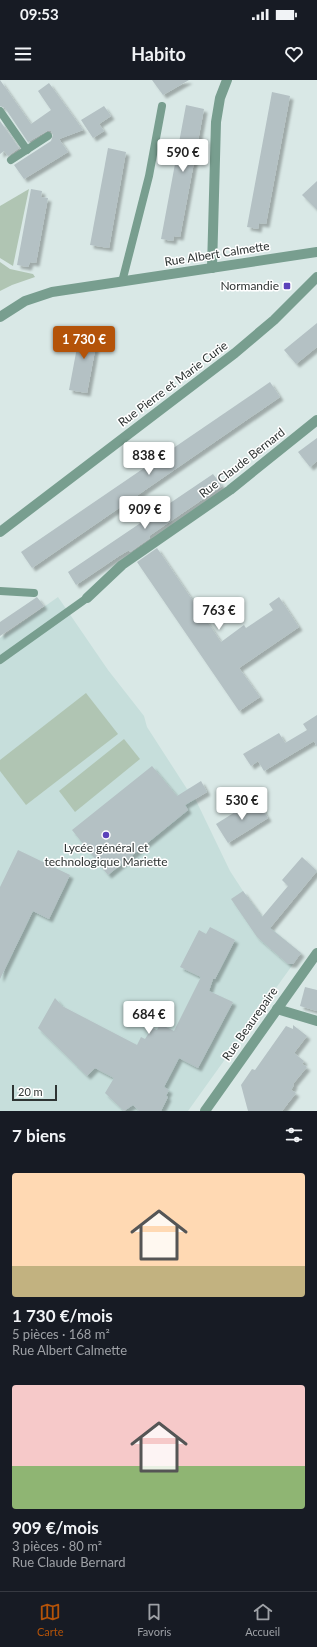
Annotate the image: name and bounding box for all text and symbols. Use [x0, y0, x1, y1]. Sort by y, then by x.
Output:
text: 09:53 [20, 5, 59, 23]
icon: menu [12, 43, 34, 65]
text: Habito [131, 43, 186, 65]
icon: heart [283, 43, 305, 65]
pin: 590 € [155, 139, 211, 173]
text: 590 € [166, 144, 200, 160]
street label: Rue Albert Calmette [163, 238, 271, 269]
place label: Normandie [220, 278, 279, 293]
marker: Normandie [282, 281, 292, 291]
pin: 1 730 € [47, 326, 121, 360]
text: 1 730 € [62, 331, 106, 347]
street label: Rue Pierre et Marie Curie [115, 338, 230, 430]
street label: Rue Claude Bernard [196, 424, 288, 501]
pin: 838 € [121, 442, 177, 476]
text: 838 € [132, 447, 166, 463]
pin: 909 € [117, 496, 173, 530]
text: 909 € [128, 501, 162, 517]
pin: 763 € [191, 597, 247, 631]
text: 763 € [202, 602, 236, 618]
pin: 530 € [214, 787, 270, 821]
text: 530 € [225, 792, 259, 808]
marker: Lycée général et technologique Mariette [101, 830, 111, 840]
place label: Lycée général et technologique Mariette [44, 840, 168, 869]
street label: Rue Beaurepaire [219, 984, 281, 1063]
pin: 684 € [121, 1001, 177, 1035]
text: 684 € [132, 1006, 166, 1022]
scale bar [12, 1083, 57, 1102]
text: 20 m [18, 1085, 43, 1098]
icon: filters [283, 1124, 305, 1146]
text: 7 biens [12, 1125, 66, 1146]
icon: home [123, 1199, 195, 1271]
text: 1 730 €/mois [12, 1305, 113, 1326]
text: 5 pièces · 168 m² [12, 1326, 110, 1342]
text: Rue Albert Calmette [12, 1342, 127, 1358]
icon: home [123, 1411, 195, 1483]
text: 909 €/mois [12, 1517, 99, 1538]
text: 3 pièces · 80 m² [12, 1538, 102, 1554]
text: Rue Claude Bernard [12, 1554, 126, 1570]
tab: Carte [37, 1601, 63, 1638]
tab: Favoris [137, 1601, 171, 1638]
tab: Accueil [245, 1601, 280, 1638]

